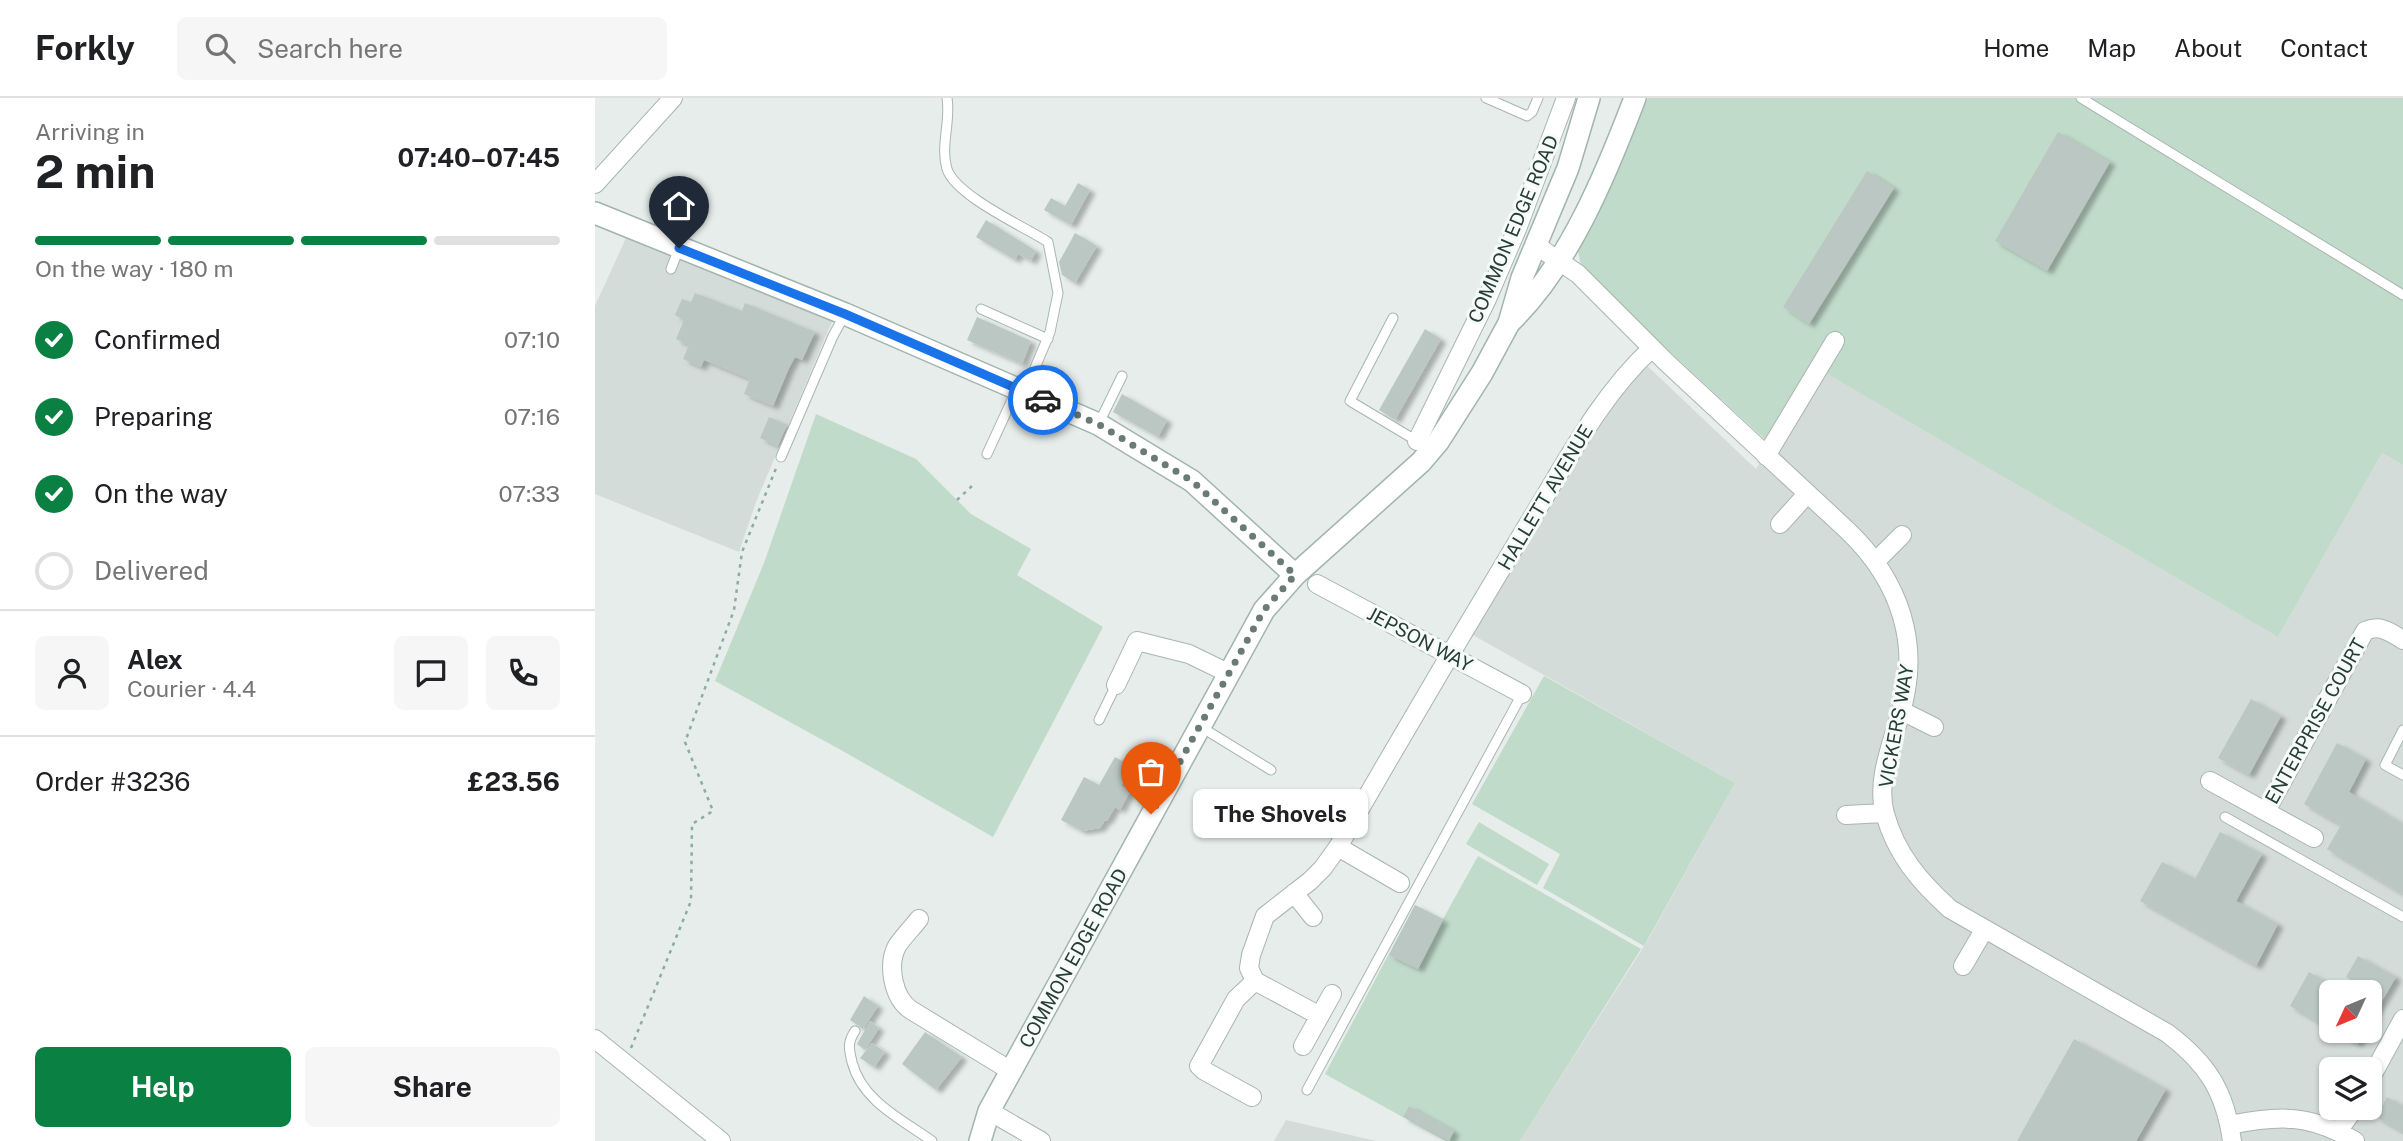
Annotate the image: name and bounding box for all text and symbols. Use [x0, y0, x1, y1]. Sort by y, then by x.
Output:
search box [177, 17, 667, 80]
text: Forkly [35, 29, 135, 67]
icon: search [201, 29, 239, 67]
text: Search here [257, 33, 403, 64]
text: Home [1983, 34, 2049, 62]
text: Map [2087, 34, 2136, 62]
text: About [2174, 34, 2242, 62]
text: Contact [2280, 34, 2368, 62]
text: Arriving in [35, 118, 145, 145]
street label: COMMON EDGE ROAD [1463, 132, 1563, 326]
text: 07:40–07:45 [397, 142, 560, 173]
text: 2 min [35, 144, 155, 198]
pin [649, 176, 709, 248]
icon: home [660, 187, 698, 225]
text: On the way · 180 m [35, 255, 233, 282]
icon: check [35, 321, 73, 359]
text: Confirmed [94, 324, 221, 355]
text: 07:10 [504, 326, 560, 353]
courier [1008, 365, 1078, 435]
icon: car [1024, 381, 1062, 419]
icon: check [35, 398, 73, 436]
text: Preparing [94, 401, 213, 432]
text: 07:16 [504, 403, 560, 430]
street label: HALLETT AVENUE [1493, 421, 1597, 573]
icon: check [35, 475, 73, 513]
text: On the way [94, 478, 228, 509]
text: 07:33 [499, 480, 560, 507]
text: Delivered [94, 555, 209, 586]
street label: JEPSON WAY [1364, 602, 1477, 676]
street label: ENTERPRISE COURT [2260, 634, 2370, 808]
button: person [35, 636, 109, 710]
button: chat [394, 636, 468, 710]
button: phone [486, 636, 560, 710]
text: Alex [127, 644, 183, 675]
street label: VICKERS WAY [1874, 662, 1918, 789]
text: Courier · 4.4 [127, 675, 256, 702]
pin [1121, 742, 1181, 814]
icon: bag [1132, 753, 1170, 791]
text: Order #3236 [35, 766, 191, 797]
text: £23.56 [468, 766, 560, 797]
callout: The Shovels [1193, 790, 1368, 838]
text: The Shovels [1214, 800, 1347, 827]
street label: COMMON EDGE ROAD [1015, 865, 1131, 1051]
north arrow [2319, 980, 2382, 1043]
map controls [2319, 980, 2382, 1120]
button: Help [35, 1047, 291, 1127]
button: Share [305, 1047, 560, 1127]
button: layers [2319, 1057, 2382, 1120]

